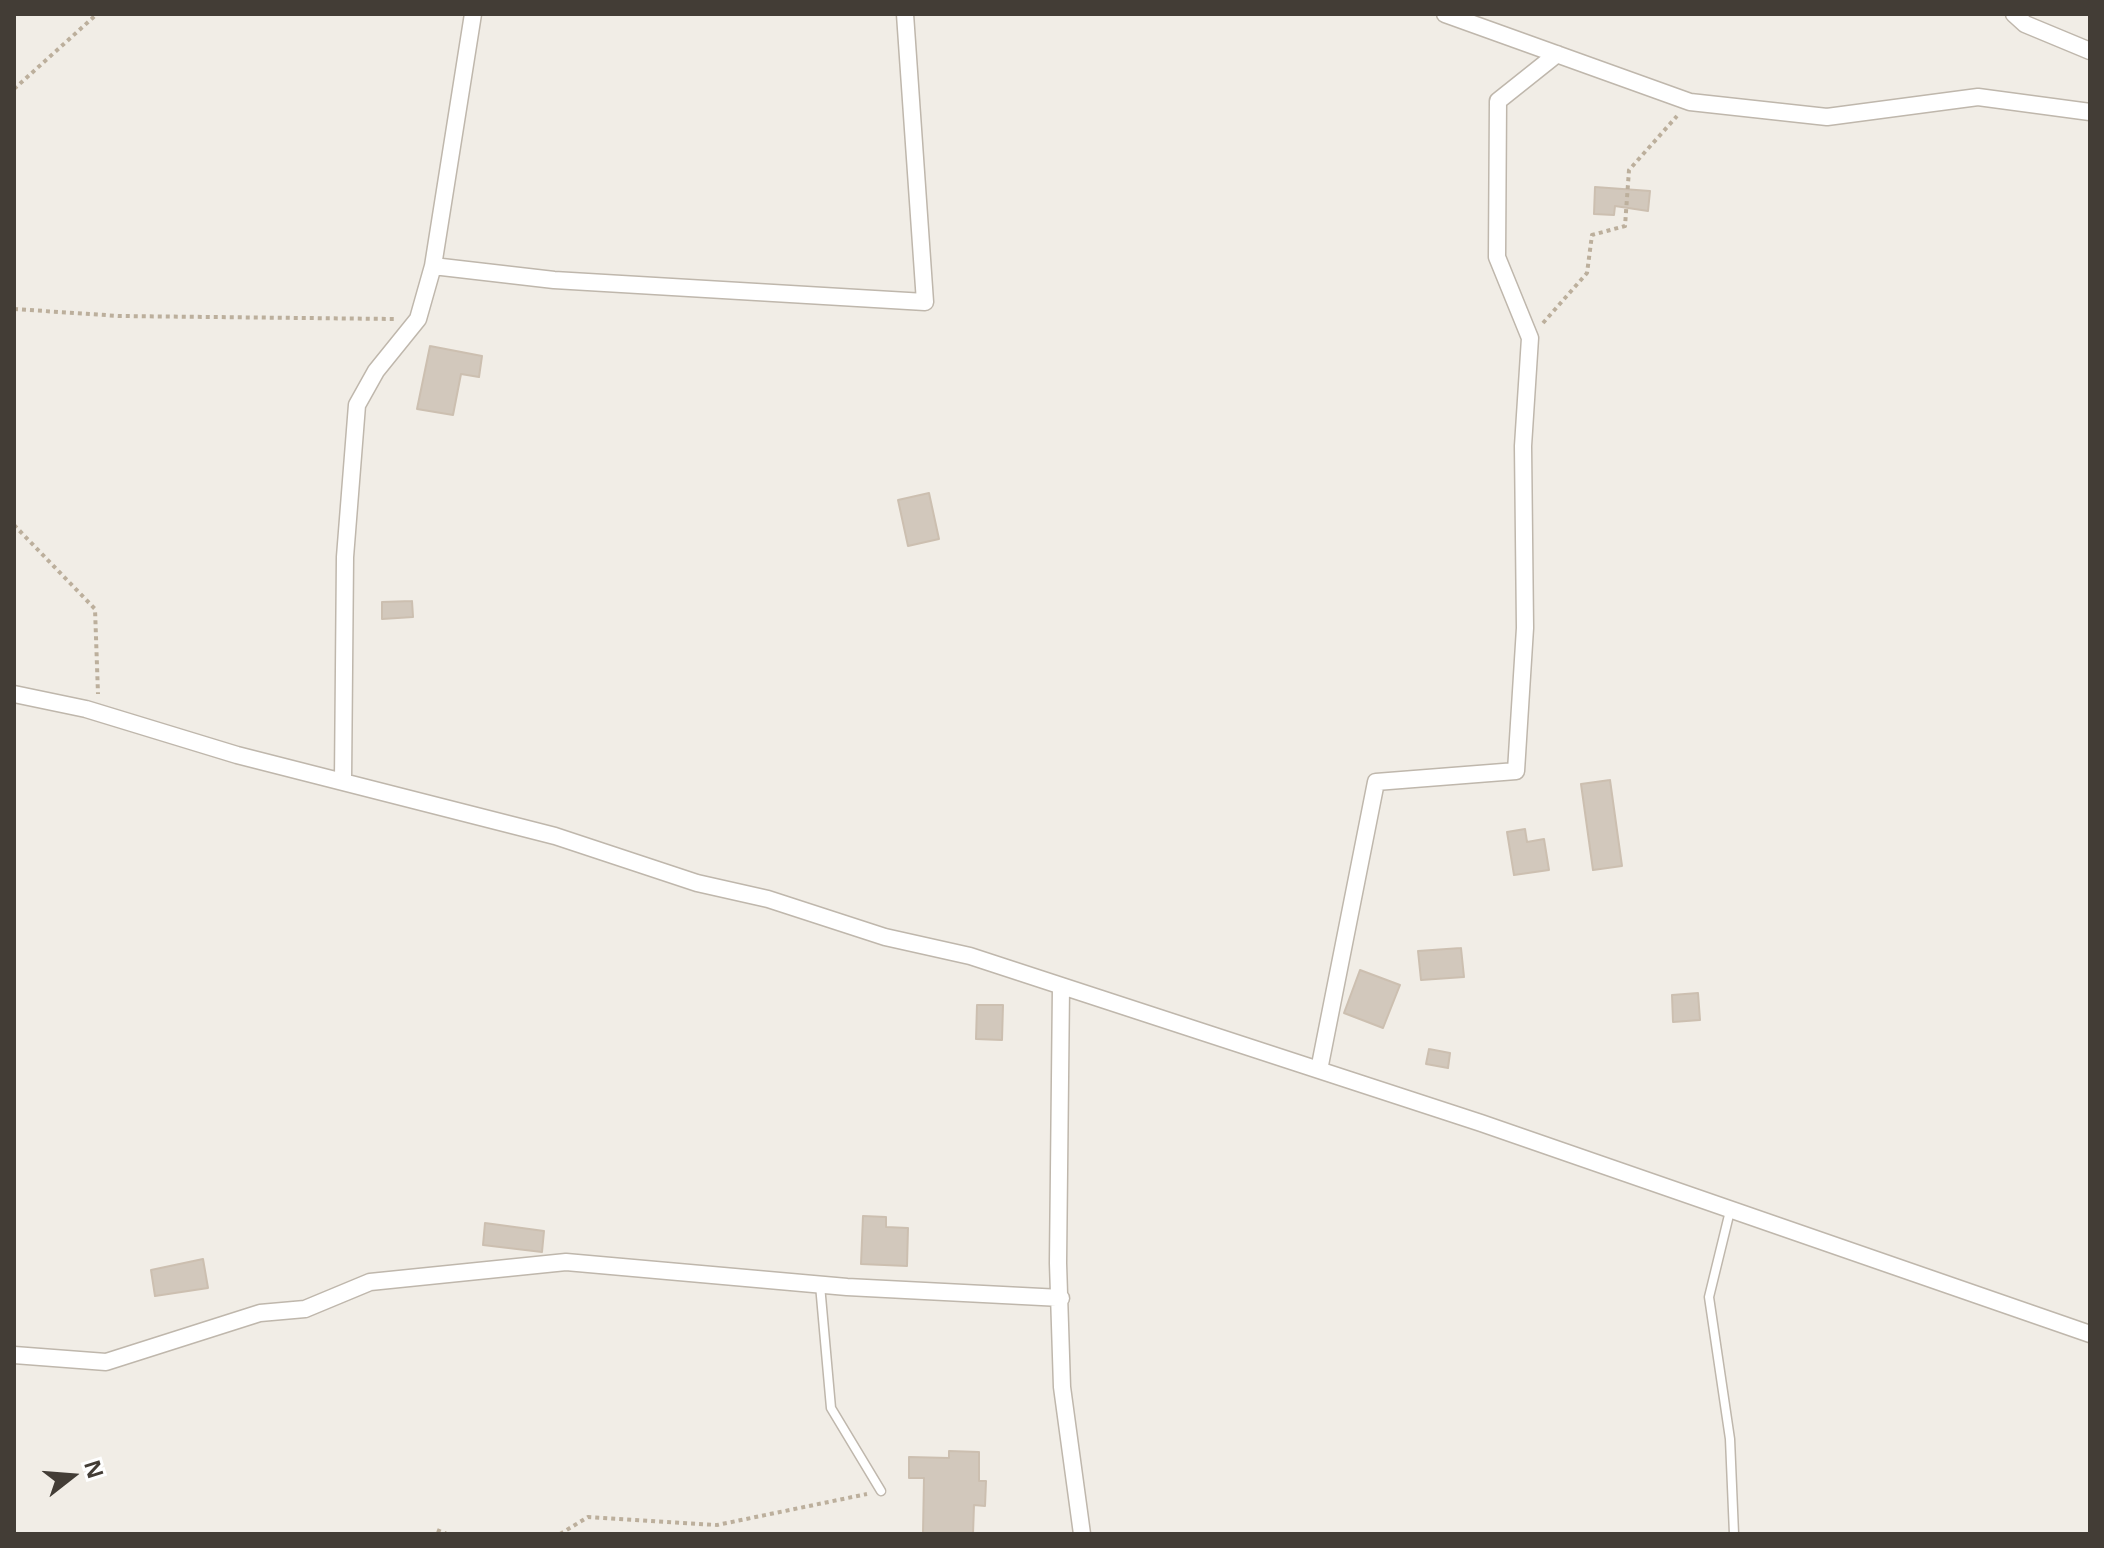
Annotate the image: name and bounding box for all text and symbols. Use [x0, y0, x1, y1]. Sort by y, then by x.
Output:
north arrow [32, 1436, 112, 1516]
text: N [78, 1456, 112, 1482]

